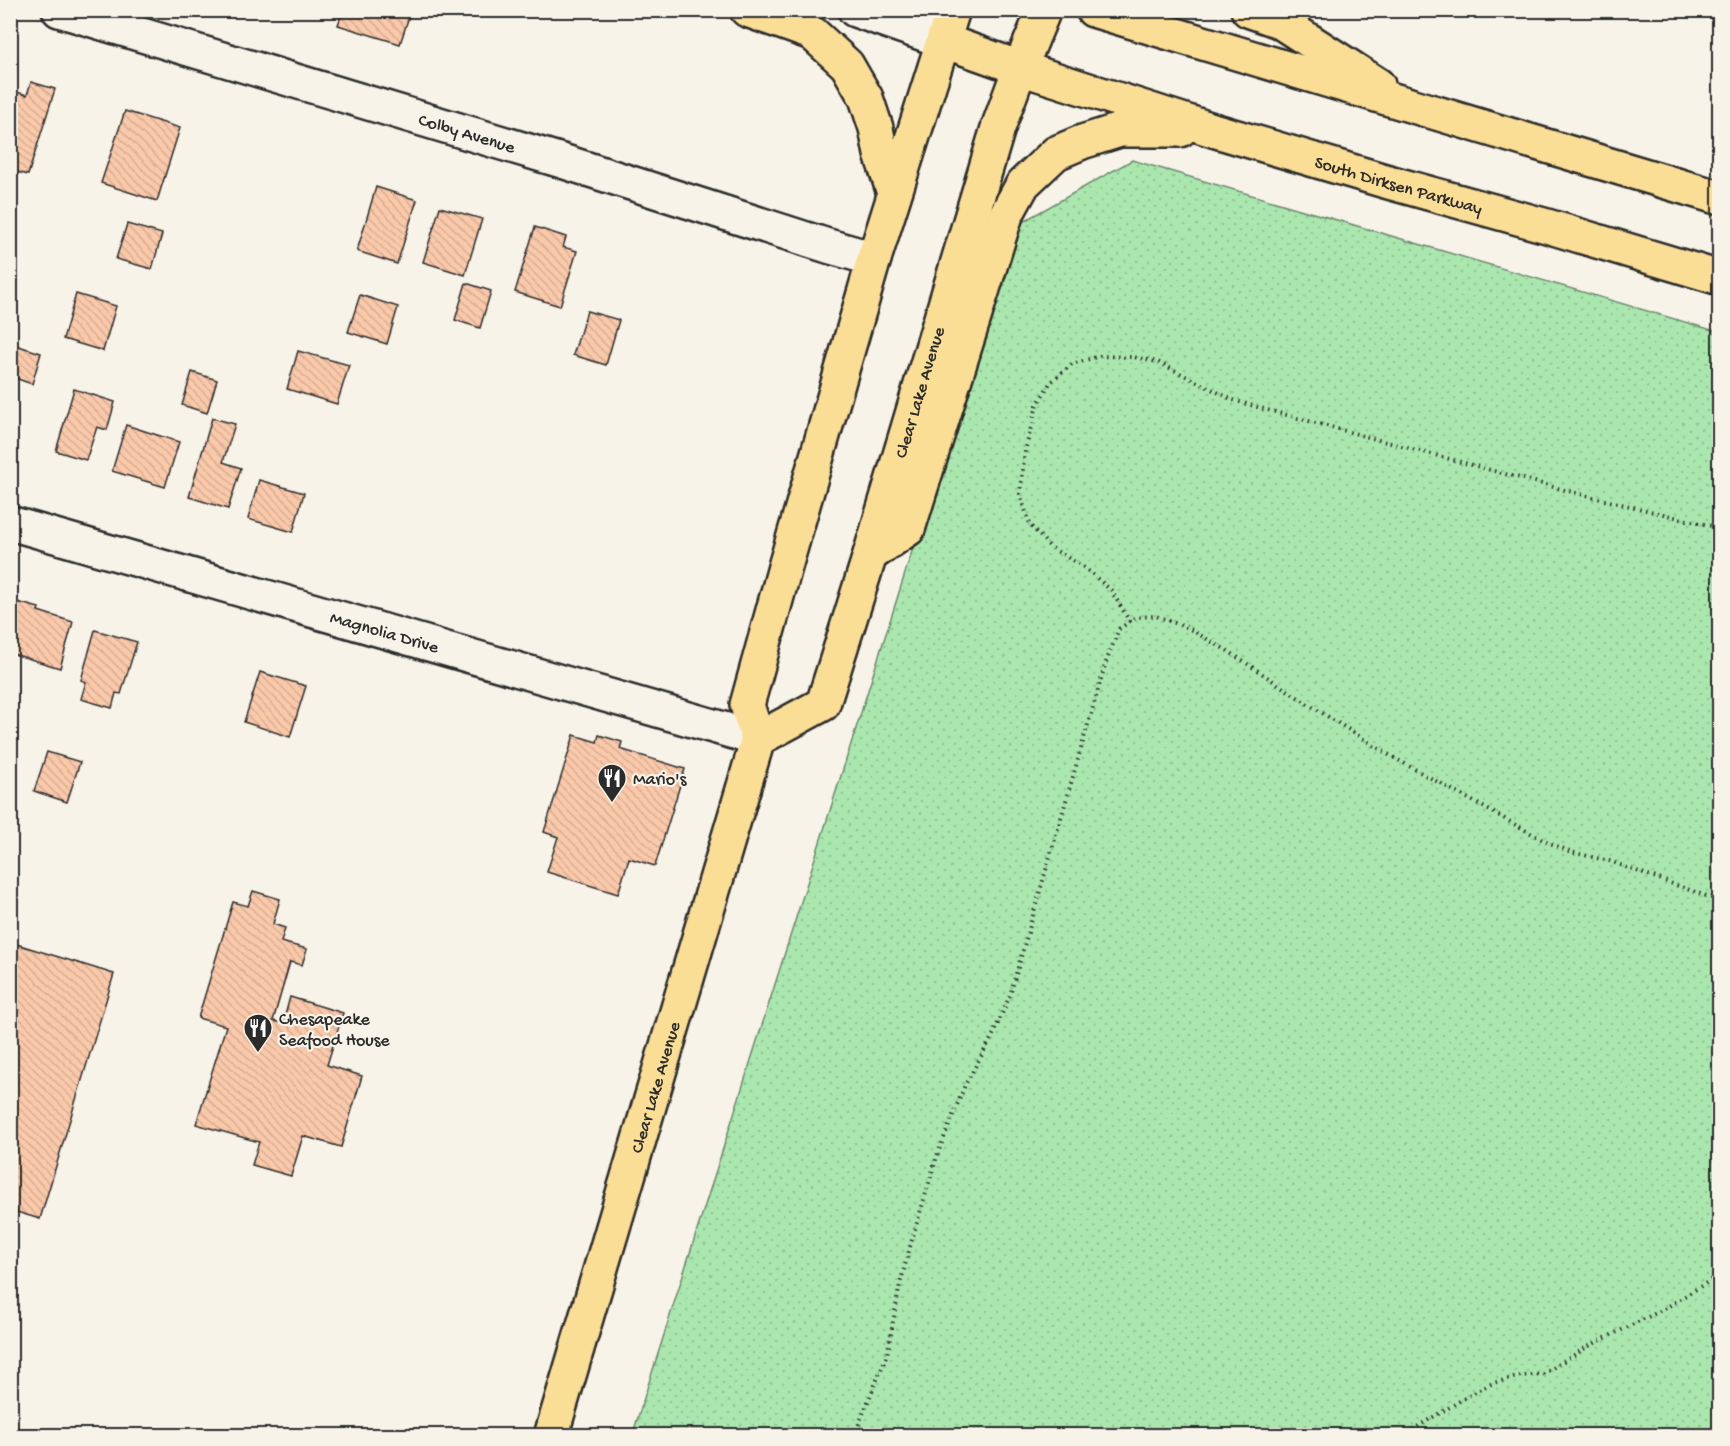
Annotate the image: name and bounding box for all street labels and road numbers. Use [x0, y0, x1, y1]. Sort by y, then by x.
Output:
street label: Colby Avenue [415, 110, 518, 159]
street label: South Dirksen Parkway [1312, 153, 1485, 221]
street label: Clear Lake Avenue [892, 324, 951, 461]
street label: Magnolia Drive [327, 608, 441, 659]
street label: Clear Lake Avenue [628, 1019, 687, 1156]

